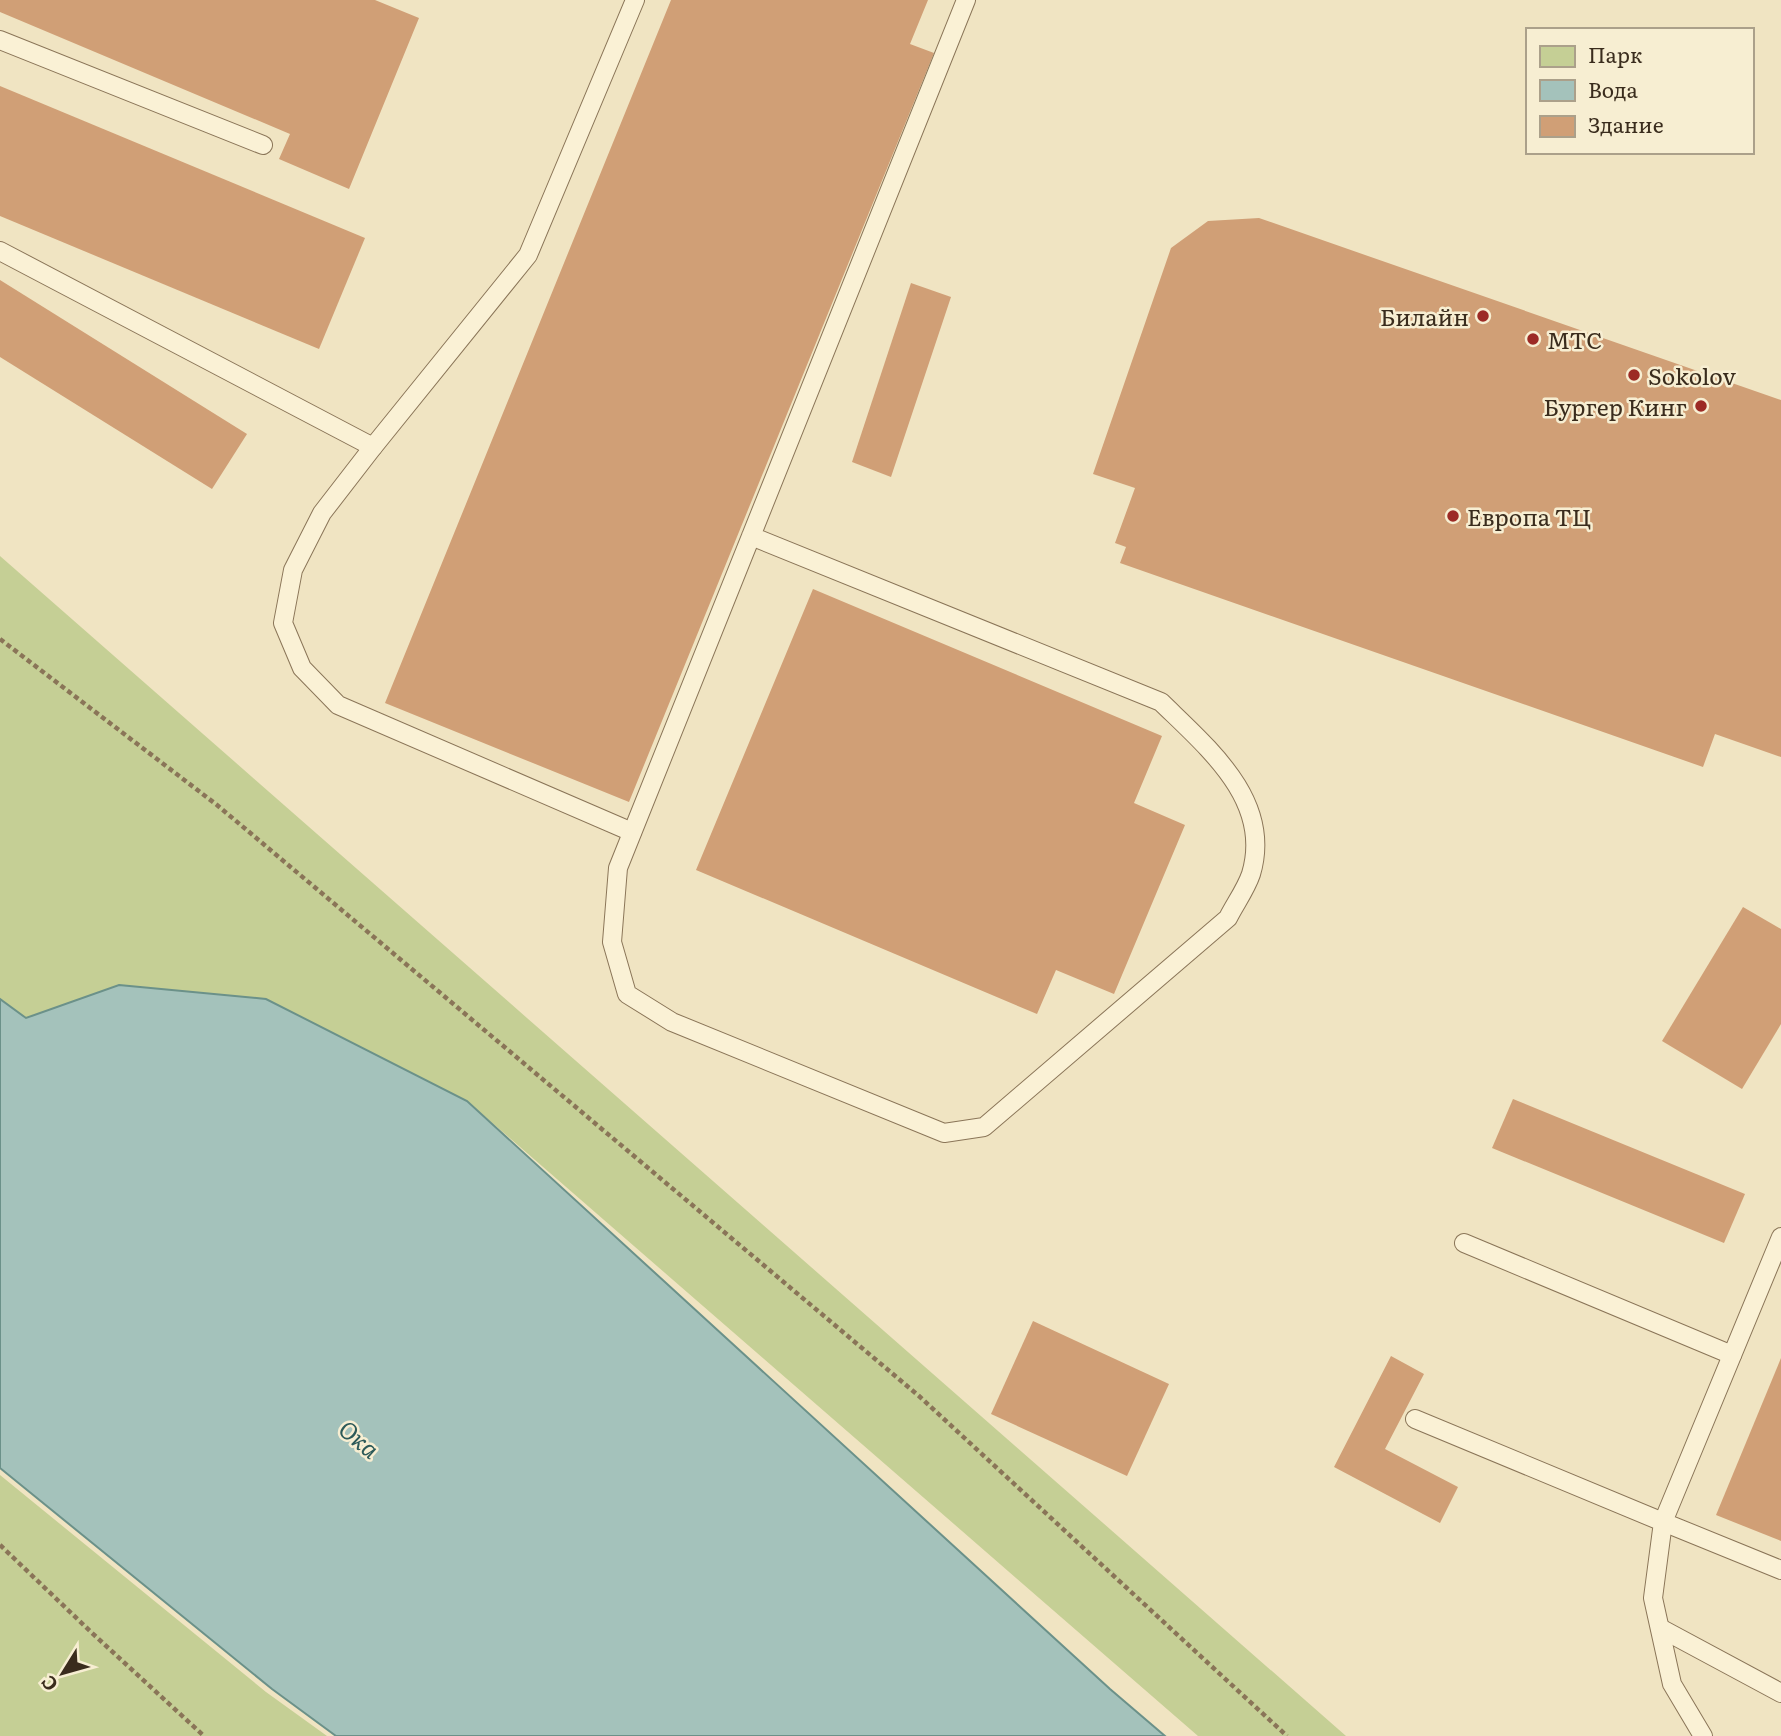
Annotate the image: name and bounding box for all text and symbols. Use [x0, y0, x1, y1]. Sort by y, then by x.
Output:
legend [1526, 28, 1753, 154]
text: Парк [1588, 38, 1643, 69]
text: Вода [1588, 73, 1639, 104]
text: Здание [1588, 108, 1664, 139]
place label: Билайн [1380, 299, 1469, 333]
marker: Билайн [1475, 308, 1491, 324]
place label: МТС [1547, 322, 1602, 356]
marker: МТС [1525, 331, 1541, 347]
place label: Sokolov [1648, 358, 1736, 392]
marker: Sokolov [1626, 367, 1642, 383]
place label: Бургер Кинг [1543, 389, 1687, 423]
marker: Бургер Кинг [1693, 398, 1709, 414]
place label: Европа ТЦ [1467, 499, 1591, 533]
marker: Европа ТЦ [1445, 508, 1461, 524]
water label: Ока [332, 1410, 388, 1466]
north arrow [28, 1638, 98, 1708]
text: С [33, 1670, 64, 1698]

